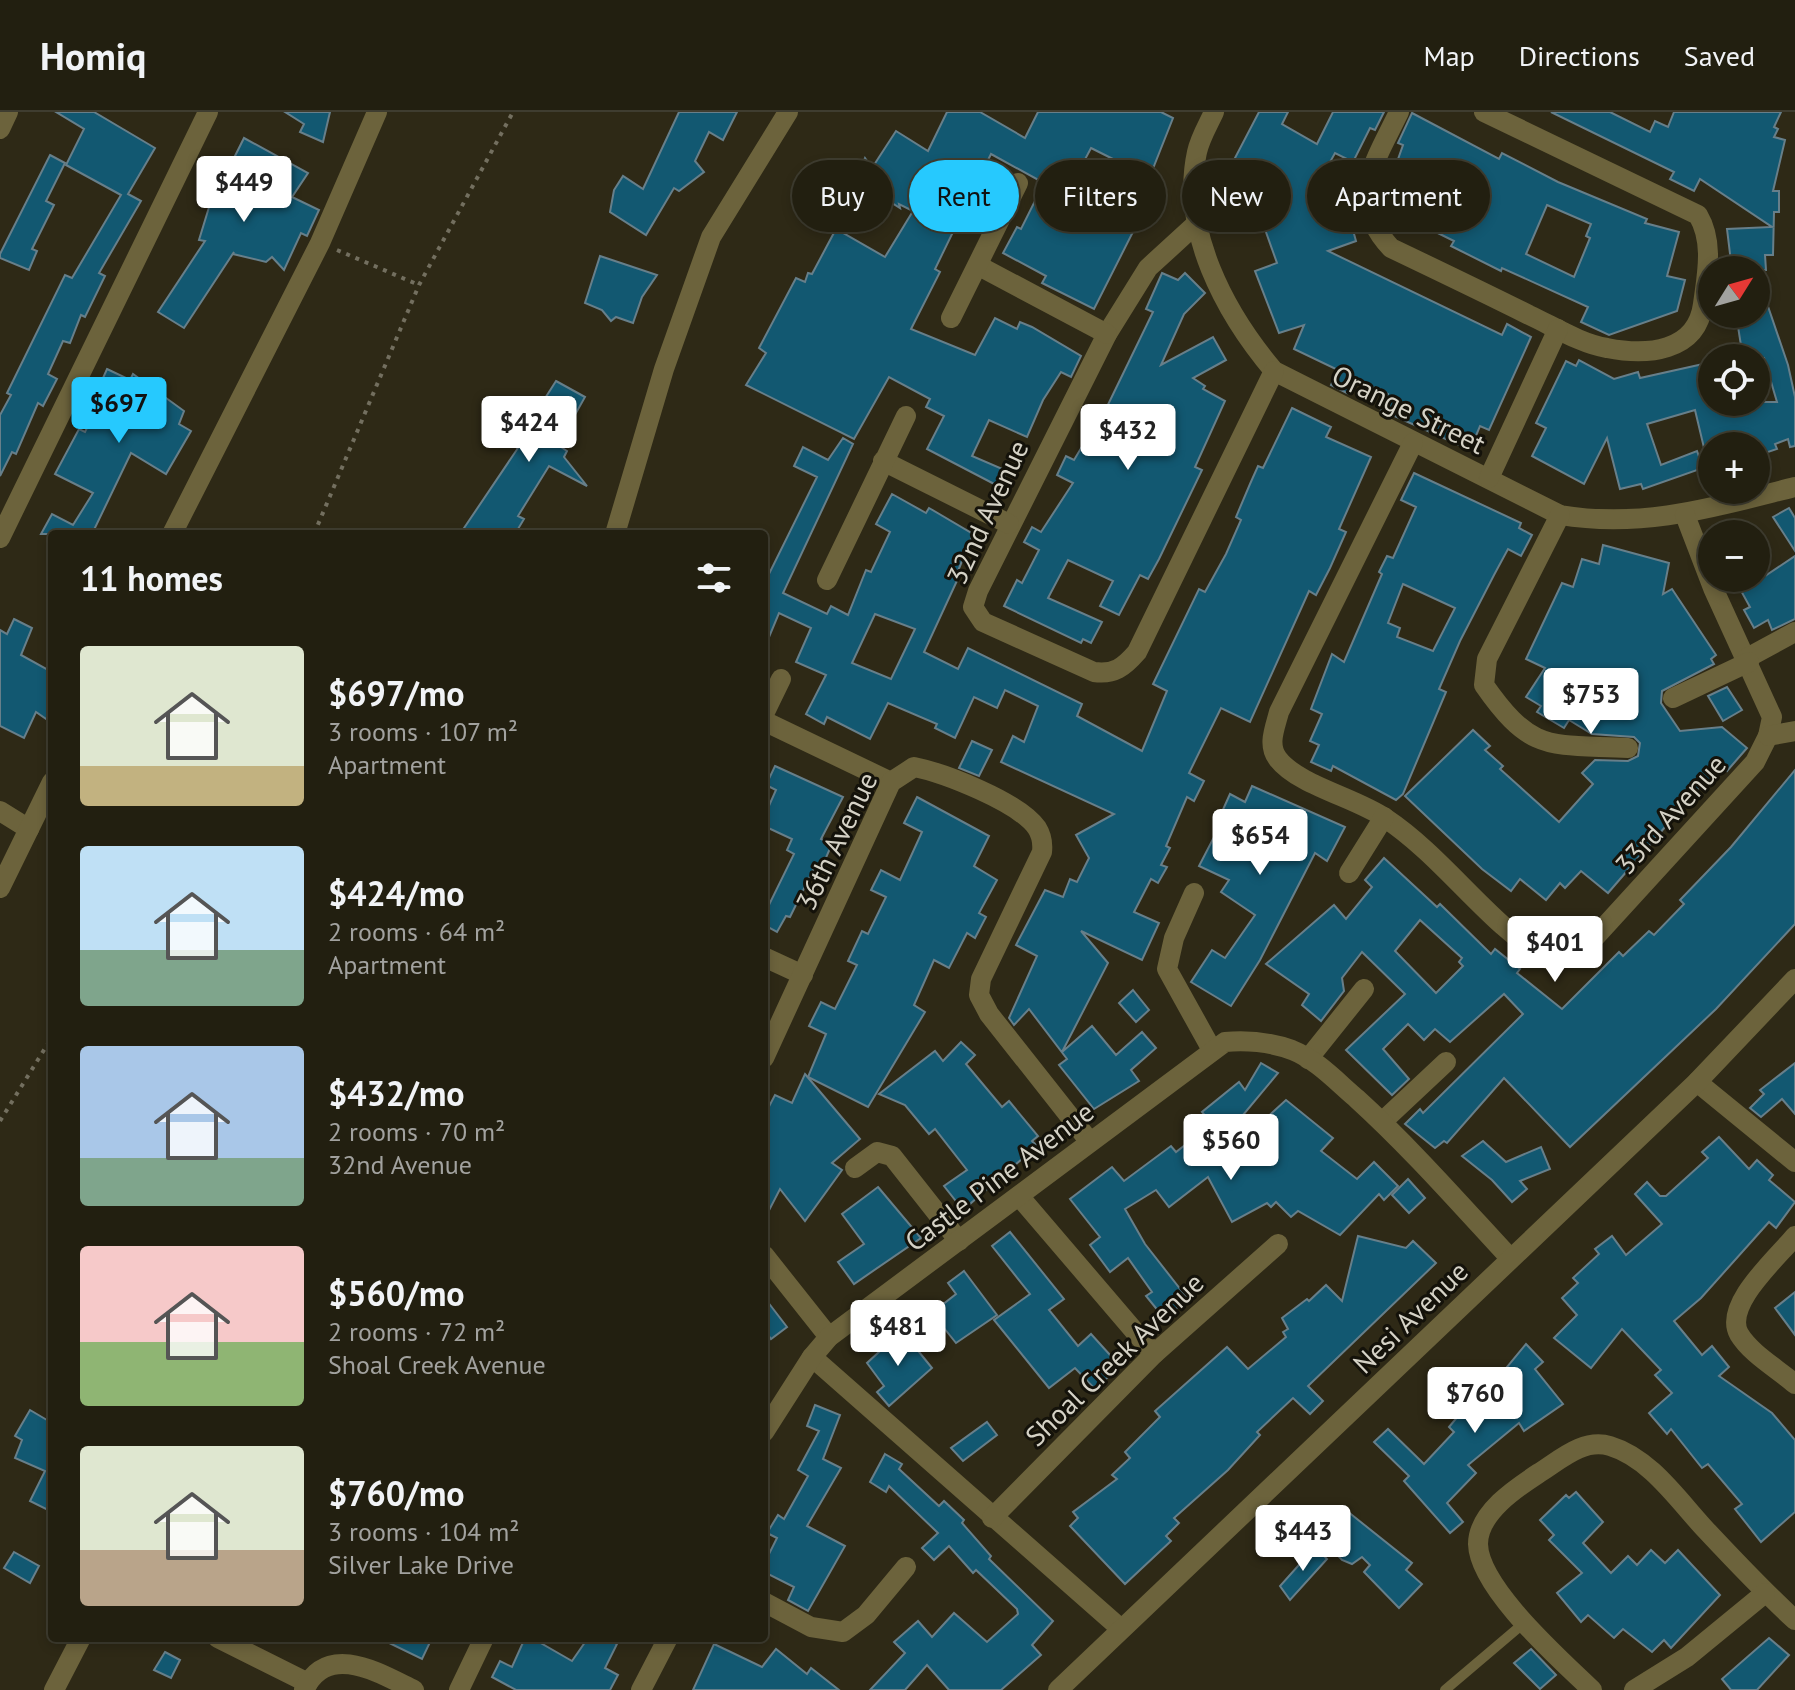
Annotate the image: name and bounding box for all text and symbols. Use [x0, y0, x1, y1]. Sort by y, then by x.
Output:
text: Homiq [40, 31, 146, 80]
text: Map [1424, 37, 1475, 74]
text: Directions [1519, 37, 1640, 74]
text: Saved [1684, 37, 1755, 74]
pin: $449 [197, 156, 291, 224]
chip: Buy [792, 160, 893, 232]
chip: Rent [909, 160, 1019, 232]
chip: Filters [1035, 160, 1166, 232]
chip: New [1182, 160, 1291, 232]
chip: Apartment [1307, 160, 1490, 232]
text: $449 [215, 165, 273, 198]
north arrow [1698, 256, 1770, 328]
map controls [1698, 256, 1770, 592]
button: locate [1698, 344, 1770, 416]
street label: Orange Street [1326, 356, 1492, 462]
pin: $697 [72, 377, 166, 445]
text: $697 [90, 386, 148, 419]
pin: $424 [482, 396, 576, 464]
pin: $432 [1081, 404, 1175, 472]
text: $424 [500, 405, 558, 438]
text: $432 [1099, 413, 1157, 446]
button: + [1698, 432, 1770, 504]
street label: 32nd Avenue [937, 434, 1037, 590]
button: − [1698, 520, 1770, 592]
text: 11 homes [80, 556, 223, 600]
icon: filters [692, 556, 736, 600]
pin: $753 [1544, 668, 1638, 736]
text: $697/mo [328, 671, 465, 715]
text: $753 [1562, 677, 1620, 710]
icon: home [144, 678, 240, 774]
text: 3 rooms · 107 m² [328, 715, 518, 748]
street label: 33rd Avenue [1606, 746, 1734, 882]
text: Apartment [328, 748, 446, 781]
street label: 36th Avenue [787, 766, 885, 916]
pin: $654 [1213, 809, 1307, 877]
text: $654 [1231, 818, 1289, 851]
text: $424/mo [328, 871, 465, 915]
icon: home [144, 878, 240, 974]
text: 2 rooms · 64 m² [328, 915, 505, 948]
pin: $401 [1508, 916, 1602, 984]
text: $401 [1526, 925, 1584, 958]
text: Apartment [328, 948, 446, 981]
text: $432/mo [328, 1071, 465, 1115]
icon: home [144, 1078, 240, 1174]
street label: Castle Pine Avenue [897, 1093, 1101, 1259]
pin: $560 [1184, 1114, 1278, 1182]
text: 2 rooms · 70 m² [328, 1115, 505, 1148]
text: $560 [1202, 1123, 1260, 1156]
text: 32nd Avenue [328, 1148, 472, 1181]
street label: Nesi Avenue [1344, 1253, 1476, 1381]
street label: Shoal Creek Avenue [1017, 1264, 1211, 1454]
text: $560/mo [328, 1271, 465, 1315]
icon: home [144, 1278, 240, 1374]
pin: $481 [851, 1300, 945, 1368]
text: $481 [869, 1309, 927, 1342]
text: 2 rooms · 72 m² [328, 1315, 505, 1348]
text: Shoal Creek Avenue [328, 1348, 546, 1381]
pin: $760 [1428, 1367, 1522, 1435]
text: $760 [1446, 1376, 1504, 1409]
text: $760/mo [328, 1471, 465, 1515]
icon: home [144, 1478, 240, 1574]
pin: $443 [1256, 1505, 1350, 1573]
text: $443 [1274, 1514, 1332, 1547]
text: 3 rooms · 104 m² [328, 1515, 520, 1548]
text: Silver Lake Drive [328, 1548, 514, 1581]

